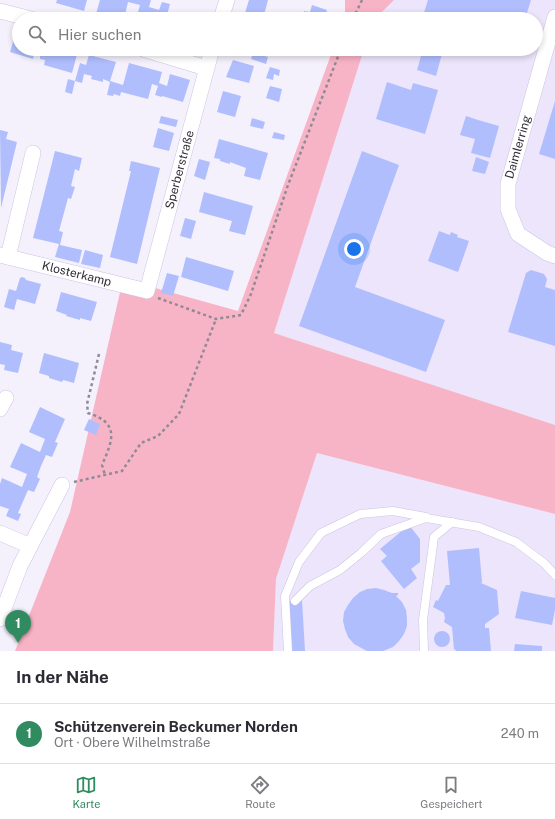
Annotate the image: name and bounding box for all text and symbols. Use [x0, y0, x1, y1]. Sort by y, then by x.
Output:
search box [12, 12, 543, 56]
icon: search [26, 23, 48, 45]
text: Hier suchen [58, 26, 141, 43]
street label: Daimlerring [502, 114, 534, 180]
street label: Sperberstraße [162, 129, 197, 211]
your location [344, 239, 364, 259]
street label: Klosterkamp [41, 259, 113, 289]
pin: 1 [5, 610, 31, 643]
text: In der Nähe [16, 667, 109, 687]
text: Schützenverein Beckumer Norden [54, 718, 298, 735]
text: 1 [26, 726, 32, 741]
text: 240 m [501, 726, 539, 741]
text: Ort · Obere Wilhelmstraße [54, 735, 210, 750]
tab: Karte [72, 774, 100, 810]
tab: Route [245, 774, 275, 810]
tab: Gespeichert [420, 774, 483, 810]

